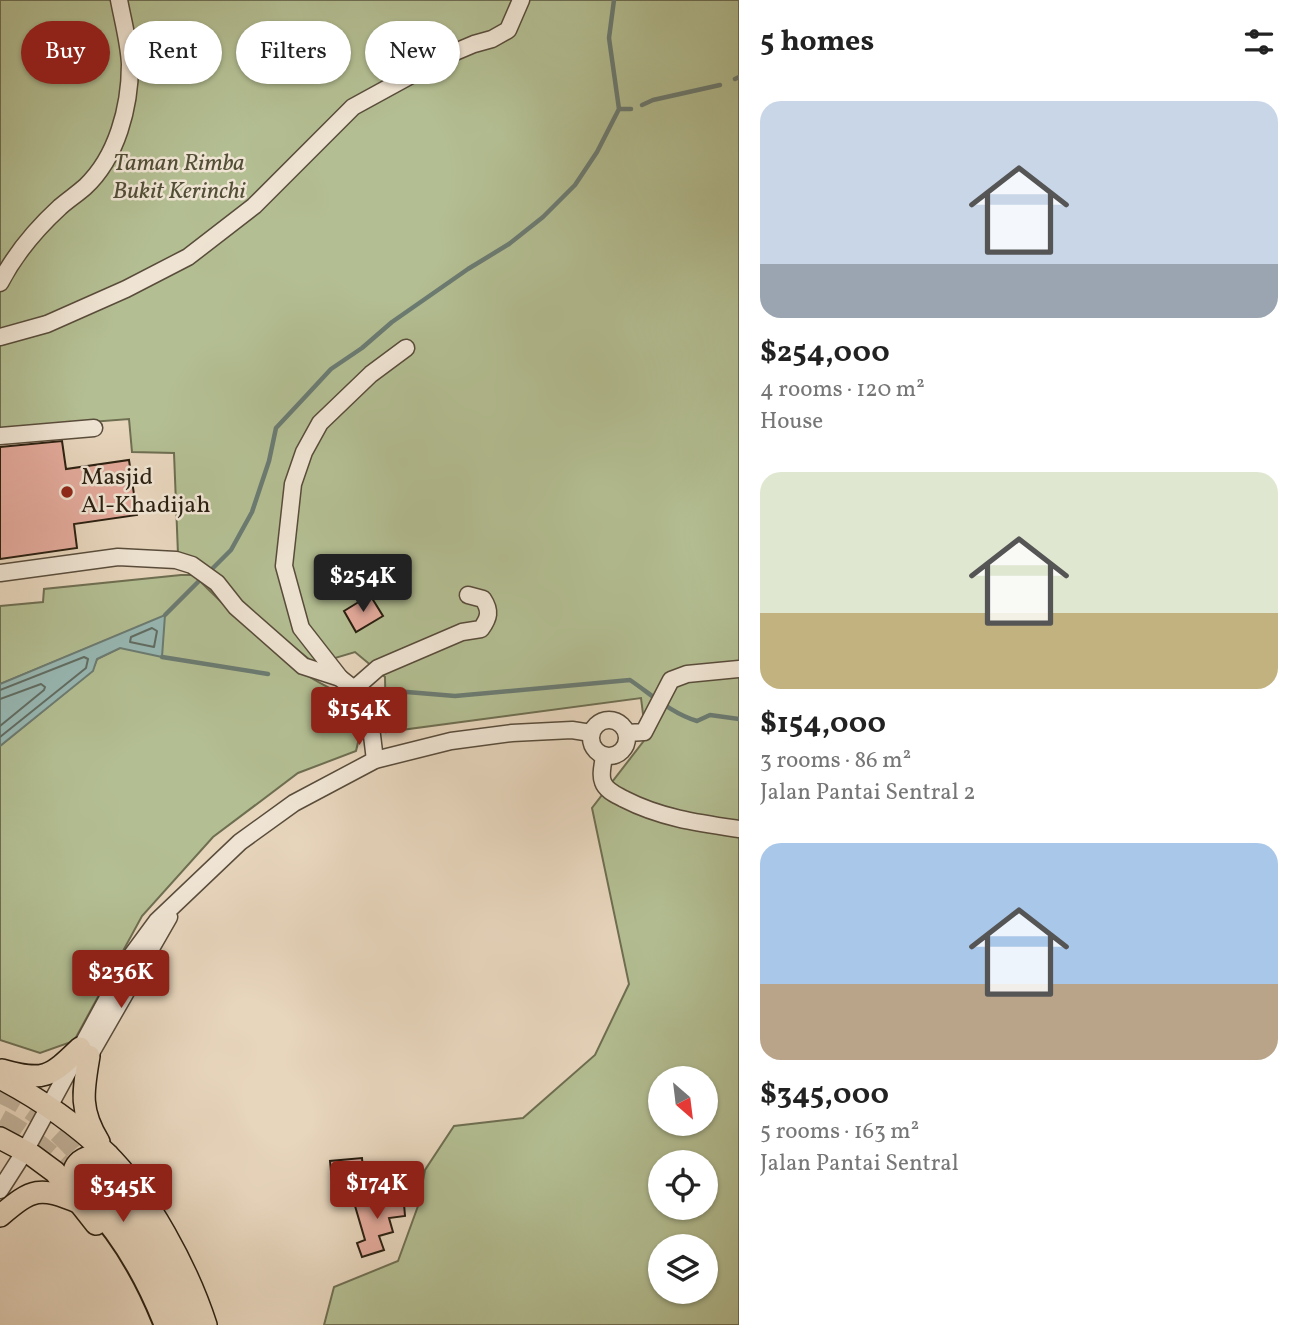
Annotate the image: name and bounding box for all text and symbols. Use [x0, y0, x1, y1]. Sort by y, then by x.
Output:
chip: Buy [21, 21, 110, 84]
chip: Rent [124, 21, 222, 84]
chip: Filters [236, 21, 351, 84]
chip: New [365, 21, 460, 84]
text: 5 homes [760, 21, 874, 63]
icon: filters [1240, 23, 1278, 61]
park label: Taman Rimba Bukit Kerinchi [112, 147, 247, 209]
icon: home [956, 147, 1082, 273]
text: $254,000 [760, 332, 890, 374]
text: 4 rooms · 120 m² [760, 374, 925, 406]
text: House [760, 406, 823, 438]
place label: Masjid Al-Khadijah [81, 461, 211, 523]
marker: Masjid Al-Khadijah [59, 484, 75, 500]
icon: home [956, 518, 1082, 644]
pin: $254K [314, 554, 412, 614]
text: $254K [330, 561, 396, 593]
pin: $154K [310, 688, 408, 747]
text: $154K [327, 694, 391, 726]
text: $154,000 [760, 703, 886, 745]
text: 3 rooms · 86 m² [760, 745, 911, 777]
text: Jalan Pantai Sentral 2 [760, 777, 976, 809]
icon: home [956, 889, 1082, 1015]
pin: $236K [72, 950, 170, 1010]
text: $236K [88, 957, 154, 989]
north arrow [648, 1066, 718, 1136]
map controls [648, 1066, 718, 1304]
text: $345,000 [760, 1074, 889, 1116]
text: 5 rooms · 163 m² [760, 1116, 919, 1148]
text: Jalan Pantai Sentral [760, 1148, 959, 1180]
button: locate [648, 1150, 718, 1220]
pin: $174K [328, 1162, 426, 1221]
pin: $345K [74, 1164, 172, 1224]
text: $174K [346, 1168, 408, 1200]
text: $345K [90, 1171, 156, 1203]
button: layers [648, 1234, 718, 1304]

